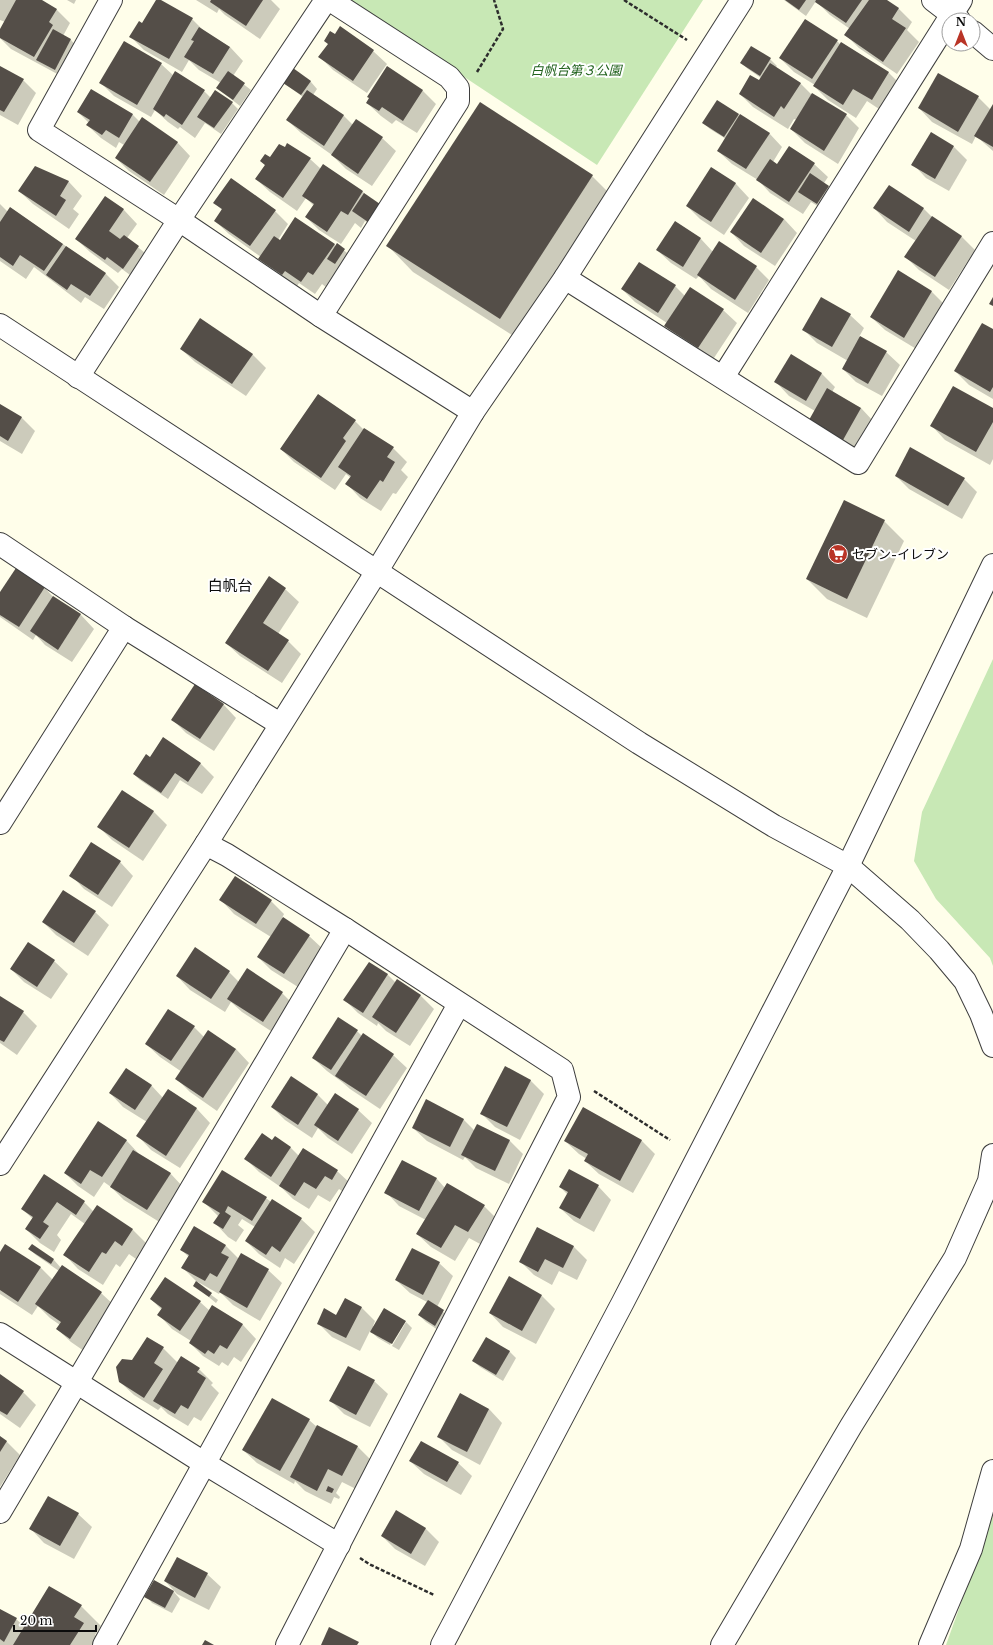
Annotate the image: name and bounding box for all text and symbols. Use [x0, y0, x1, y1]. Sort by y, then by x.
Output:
north arrow [941, 12, 981, 52]
text: N [956, 15, 967, 29]
park label: 白帆台第３公園 [530, 62, 623, 79]
supermarket icon: セブン-イレブン [827, 543, 849, 565]
place label: セブン-イレブン [852, 546, 949, 563]
district label: 白帆台 [207, 576, 253, 595]
scale bar [14, 1607, 96, 1633]
text: 20 m [20, 1613, 52, 1628]

